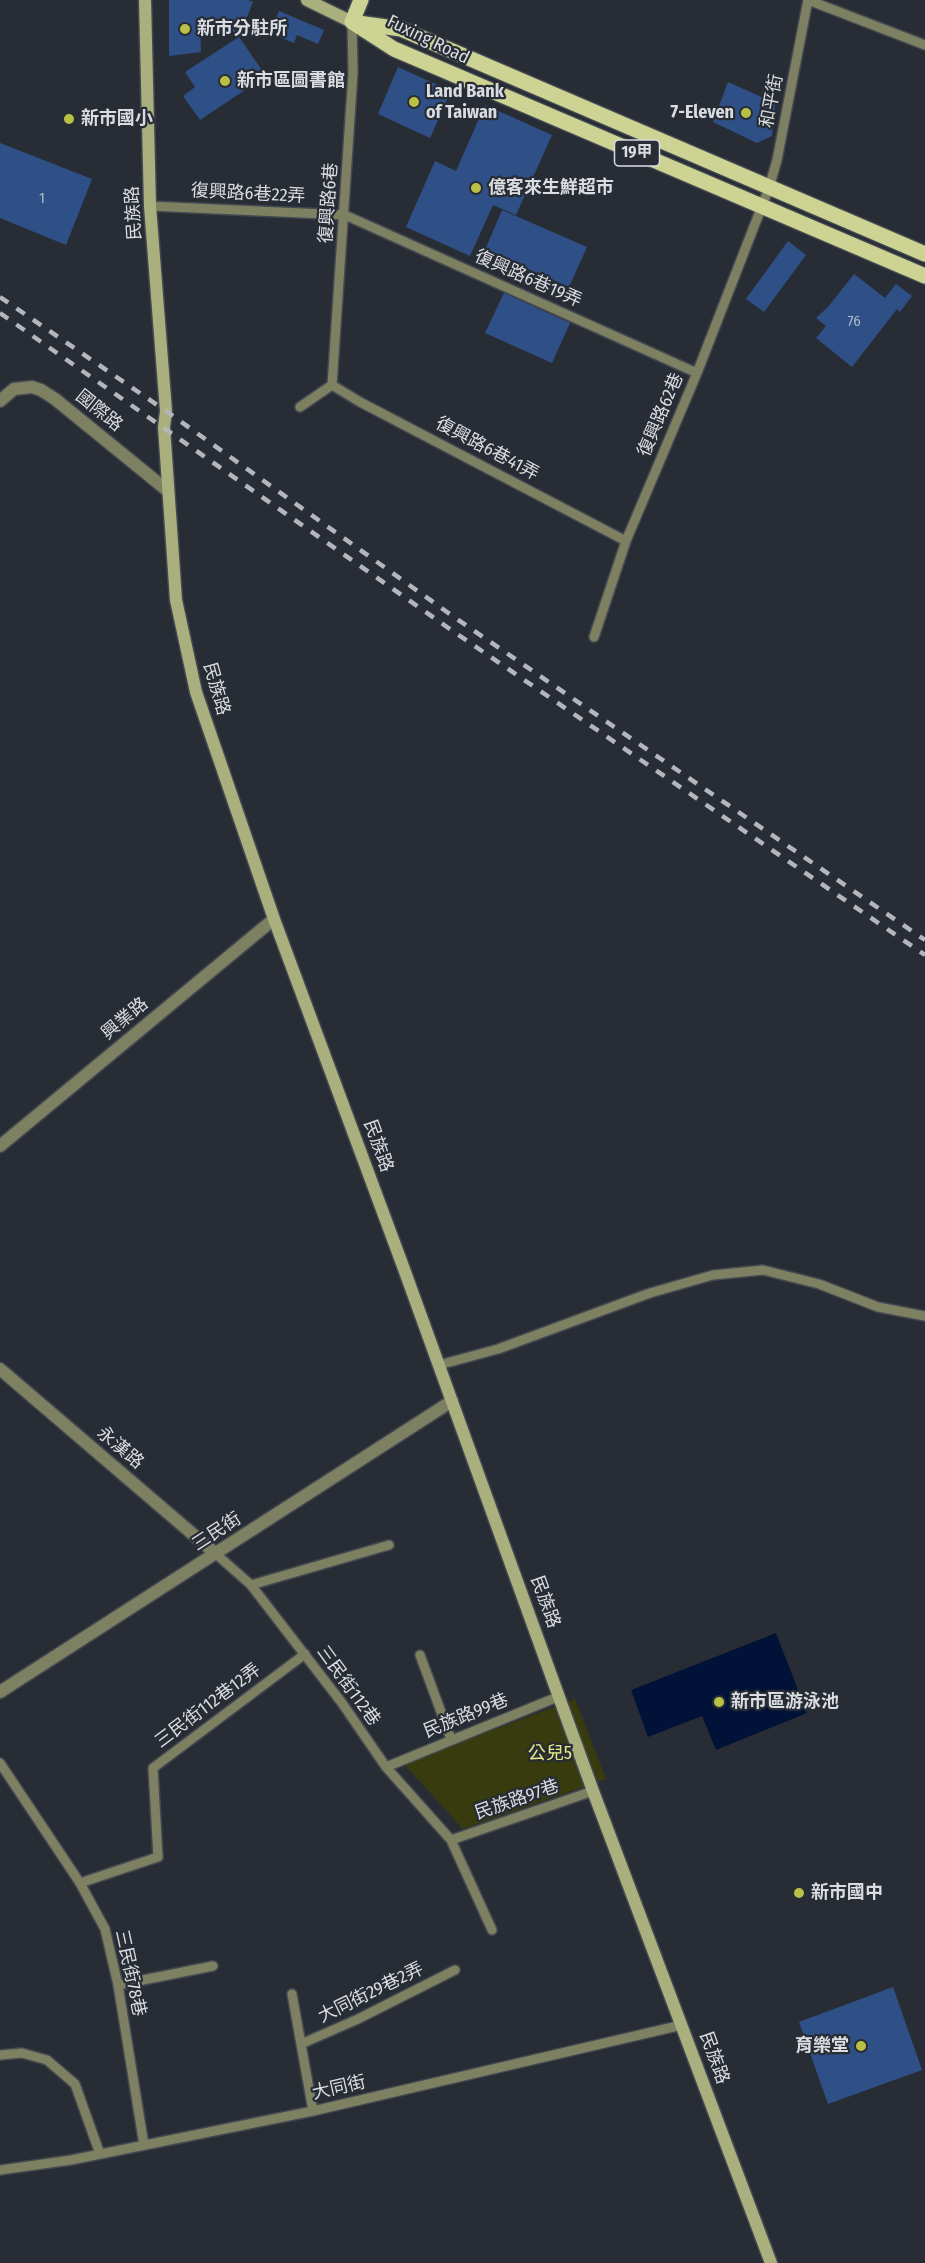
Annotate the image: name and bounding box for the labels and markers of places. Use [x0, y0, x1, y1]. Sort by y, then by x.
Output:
place label: 新市分駐所 [197, 18, 287, 40]
marker: 新市分駐所 [178, 22, 192, 36]
place label: 新市區圖書館 [237, 70, 345, 92]
marker: 新市區圖書館 [218, 74, 232, 88]
place label: Land Bank of Taiwan [426, 81, 504, 124]
marker: Land Bank of Taiwan [407, 95, 421, 109]
place label: 7-Eleven [671, 102, 734, 124]
marker: 7-Eleven [739, 106, 753, 120]
place label: 新市國小 [81, 108, 153, 130]
marker: 新市國小 [62, 112, 76, 126]
place label: 億客來生鮮超市 [488, 177, 614, 199]
marker: 億客來生鮮超市 [469, 181, 483, 195]
place label: 新市區游泳池 [731, 1691, 839, 1713]
marker: 新市區游泳池 [712, 1695, 726, 1709]
place label: 新市國中 [811, 1882, 883, 1904]
marker: 新市國中 [792, 1886, 806, 1900]
place label: 育樂堂 [795, 2035, 849, 2057]
marker: 育樂堂 [854, 2039, 868, 2053]

